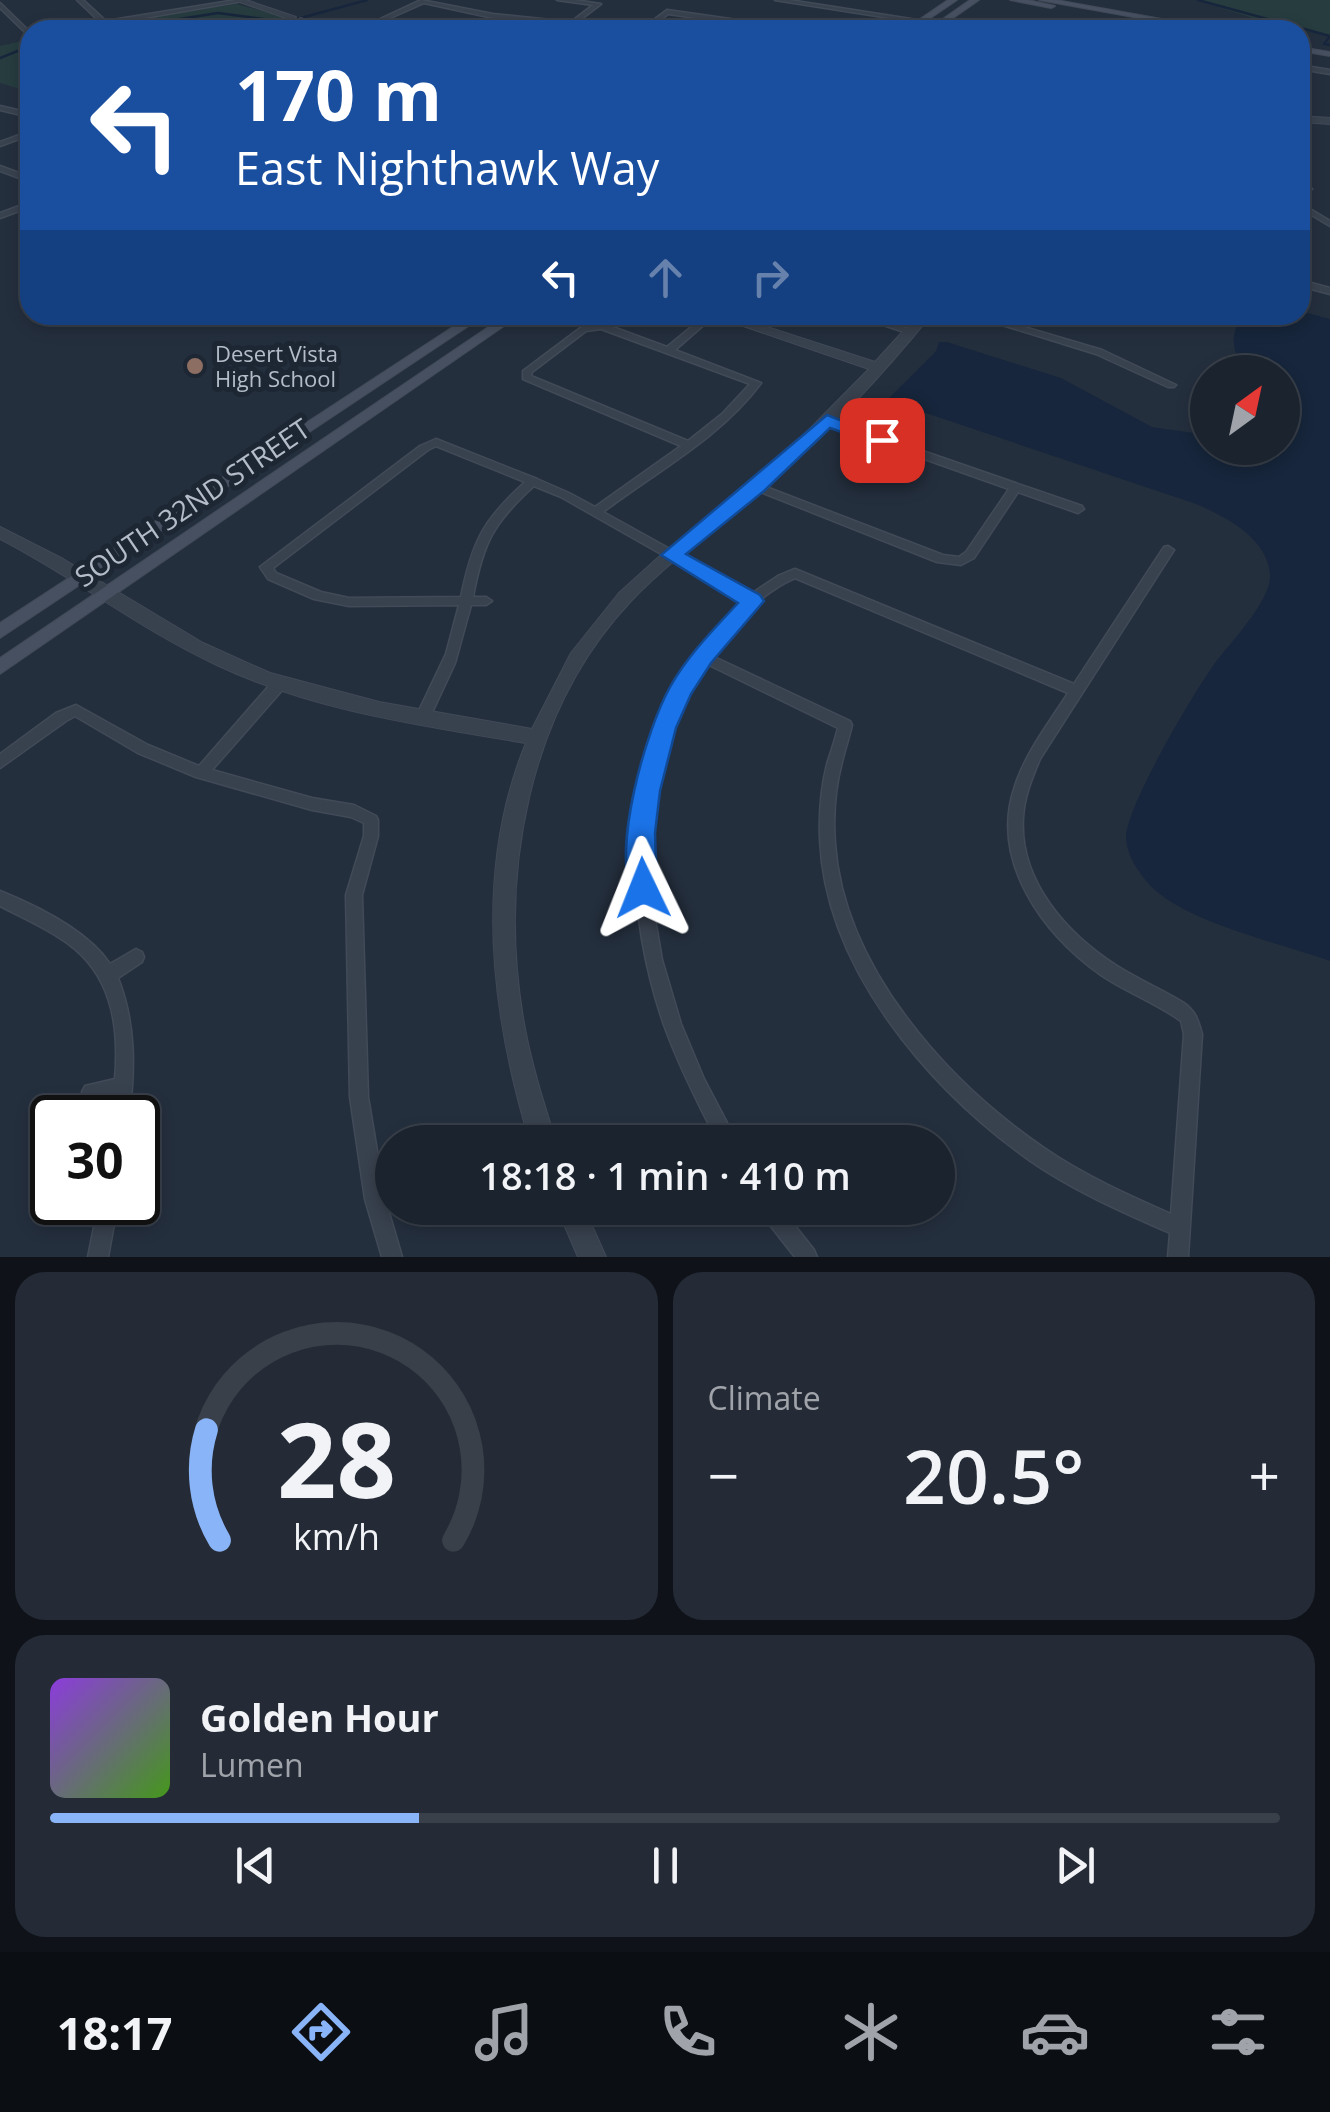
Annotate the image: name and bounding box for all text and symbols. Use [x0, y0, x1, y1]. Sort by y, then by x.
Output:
text: 170 m [235, 46, 442, 142]
icon: left [70, 60, 200, 190]
text: East Nighthawk Way [235, 137, 659, 198]
icon: left [533, 250, 588, 305]
icon: ahead [638, 250, 693, 305]
icon: right [743, 250, 798, 305]
place label: Desert Vista High School [215, 338, 338, 393]
marker: Desert Vista High School [184, 355, 206, 377]
north arrow [1190, 355, 1300, 465]
map controls [1190, 355, 1300, 465]
pin [840, 398, 925, 483]
street label: SOUTH 32ND STREET [67, 409, 318, 595]
icon: arrive [855, 413, 910, 468]
position arrow [591, 836, 695, 940]
speed limit sign: 30 [30, 1095, 160, 1225]
text: 18:18 · 1 min · 410 m [479, 1149, 851, 1201]
text: Climate [708, 1376, 821, 1419]
text: 28 [277, 1387, 396, 1528]
text: 20.5° [903, 1424, 1084, 1526]
text: − [708, 1437, 739, 1512]
text: + [1249, 1437, 1280, 1512]
text: km/h [293, 1512, 380, 1560]
text: Golden Hour [200, 1691, 439, 1743]
text: Lumen [200, 1743, 304, 1786]
icon: previous [228, 1838, 283, 1893]
icon: pause [638, 1838, 693, 1893]
icon: next [1048, 1838, 1103, 1893]
icon: directions [286, 1997, 356, 2067]
icon: music [469, 1997, 539, 2067]
icon: phone [653, 1997, 723, 2067]
icon: climate [836, 1997, 906, 2067]
icon: car [1020, 1997, 1090, 2067]
icon: filters [1203, 1997, 1273, 2067]
text: 18:17 [57, 2002, 172, 2063]

